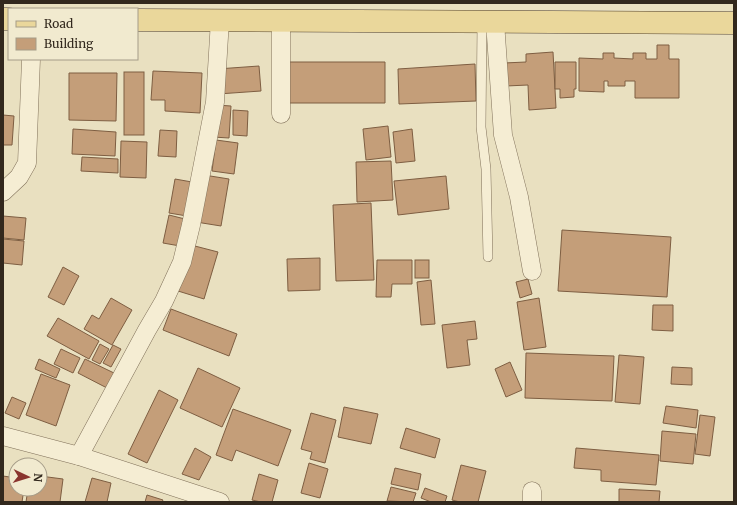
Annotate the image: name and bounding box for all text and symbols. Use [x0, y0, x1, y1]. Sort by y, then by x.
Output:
legend [8, 8, 138, 60]
text: Road [44, 16, 73, 31]
text: Building [44, 36, 94, 51]
north arrow [8, 457, 48, 497]
text: N [31, 473, 45, 483]

